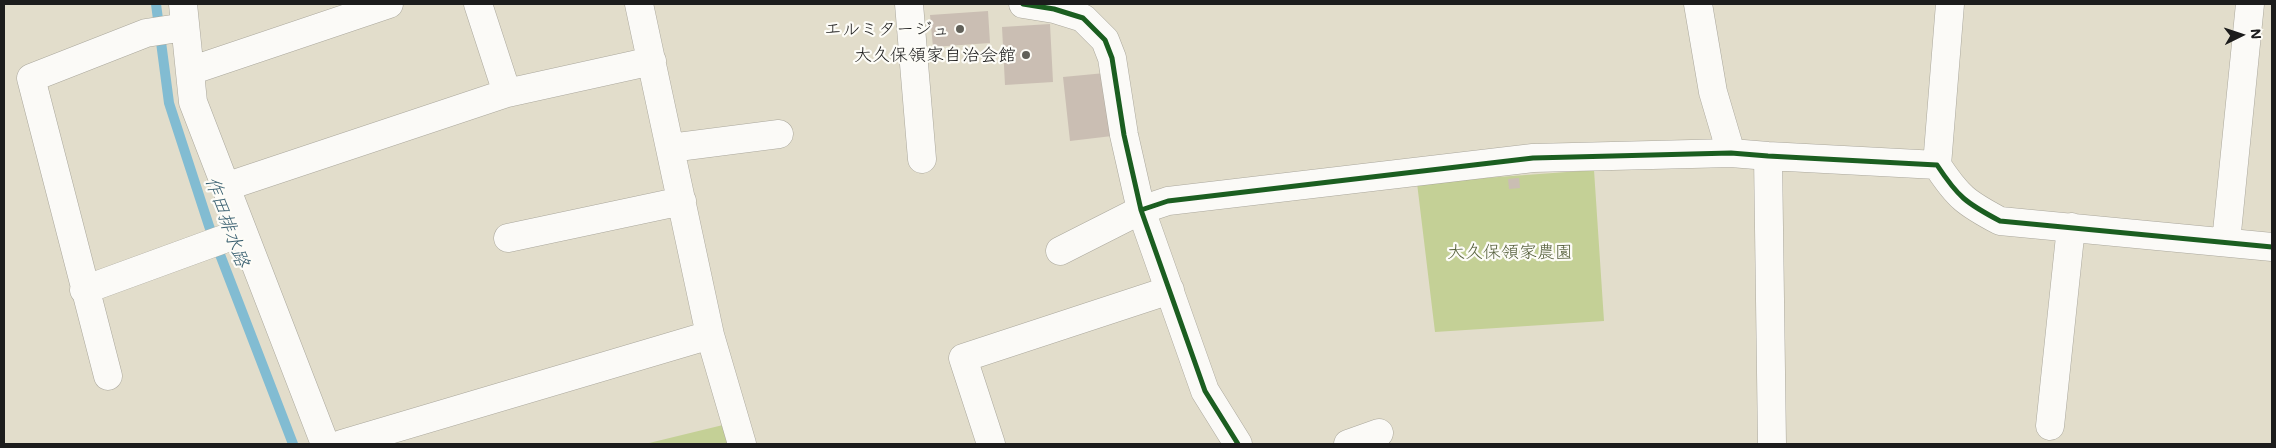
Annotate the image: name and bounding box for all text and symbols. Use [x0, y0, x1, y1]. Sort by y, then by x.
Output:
north arrow [2216, 10, 2266, 60]
place label: エルミタージュ [824, 18, 950, 40]
marker: エルミタージュ [954, 23, 966, 35]
text: N [2247, 28, 2266, 40]
place label: 大久保領家自治会館 [854, 44, 1016, 66]
marker: 大久保領家自治会館 [1020, 49, 1032, 61]
water label: 作田排水路 [200, 173, 254, 271]
park label: 大久保領家農園 [1447, 241, 1573, 263]

